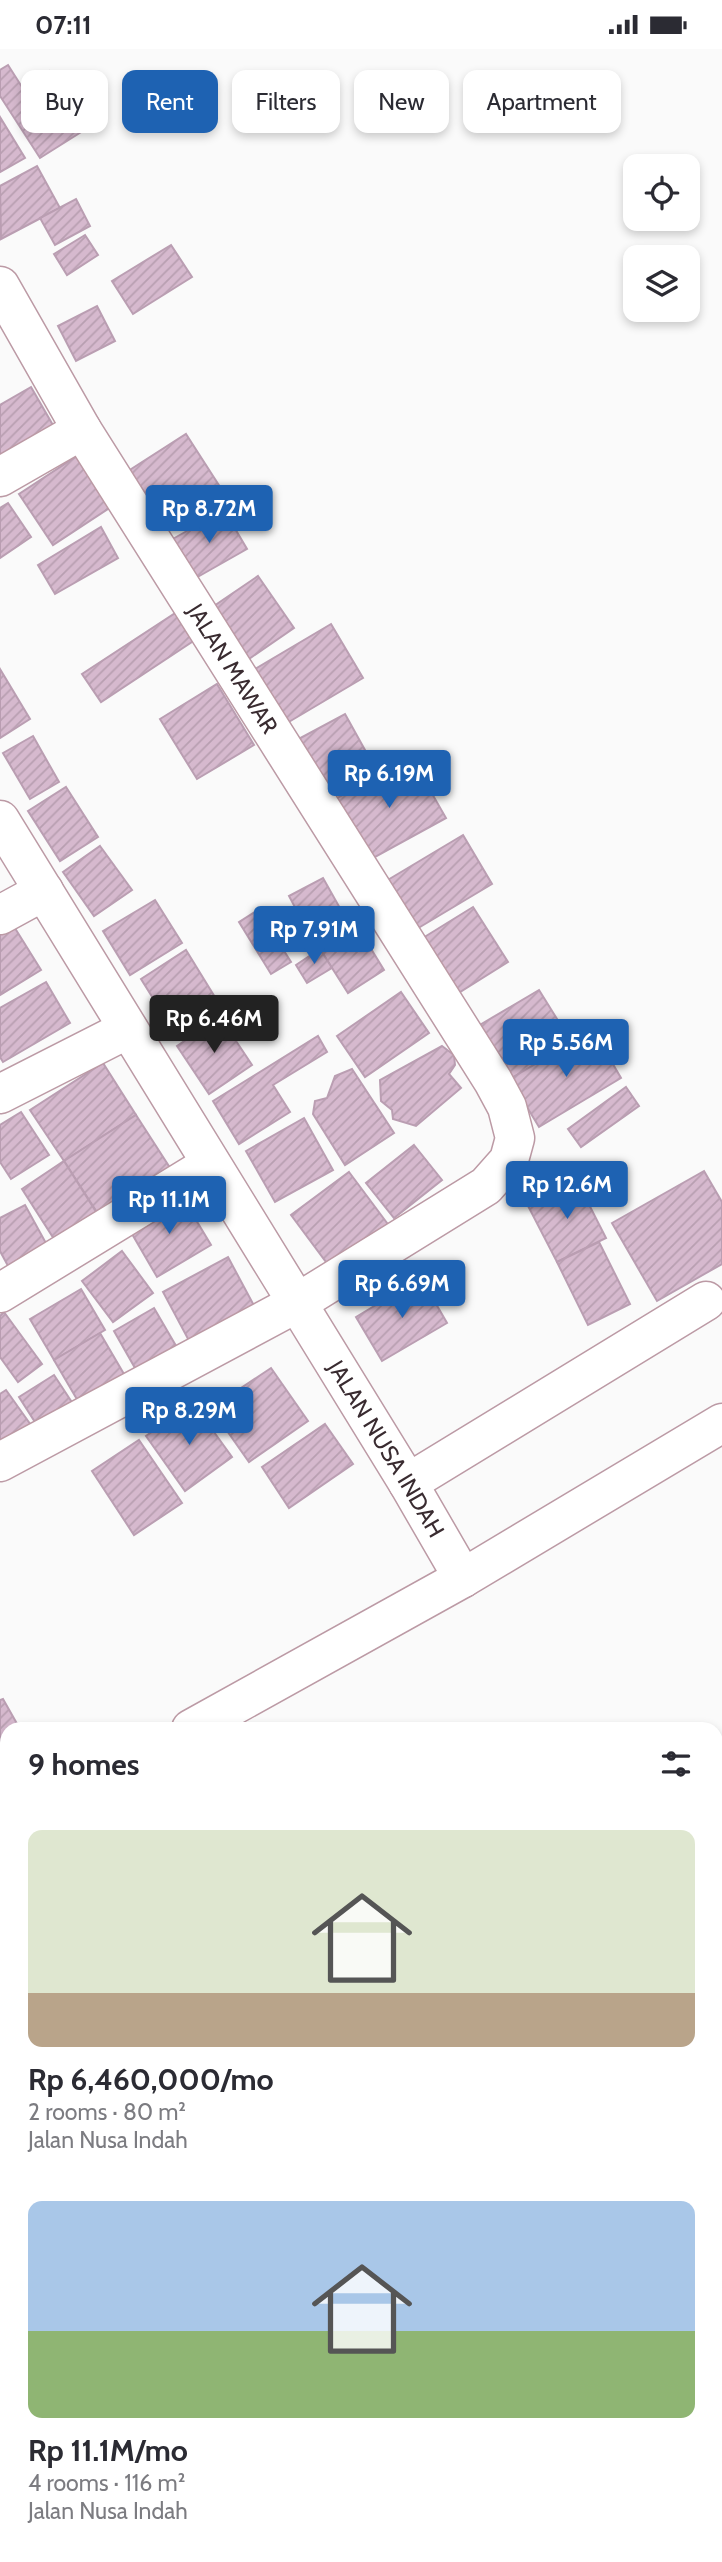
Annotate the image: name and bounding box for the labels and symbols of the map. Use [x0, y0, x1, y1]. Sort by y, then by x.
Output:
pin: Rp 8.72M [137, 485, 281, 545]
street label: JALAN MAWAR [181, 598, 284, 739]
pin: Rp 6.19M [317, 751, 461, 810]
pin: Rp 7.91M [242, 907, 386, 966]
pin: Rp 6.46M [142, 995, 286, 1055]
pin: Rp 5.56M [494, 1019, 638, 1079]
pin: Rp 12.6M [495, 1161, 639, 1221]
pin: Rp 11.1M [97, 1177, 241, 1236]
pin: Rp 6.69M [330, 1261, 474, 1320]
street label: JALAN NUSA INDAH [321, 1354, 450, 1542]
pin: Rp 8.29M [117, 1387, 261, 1447]

